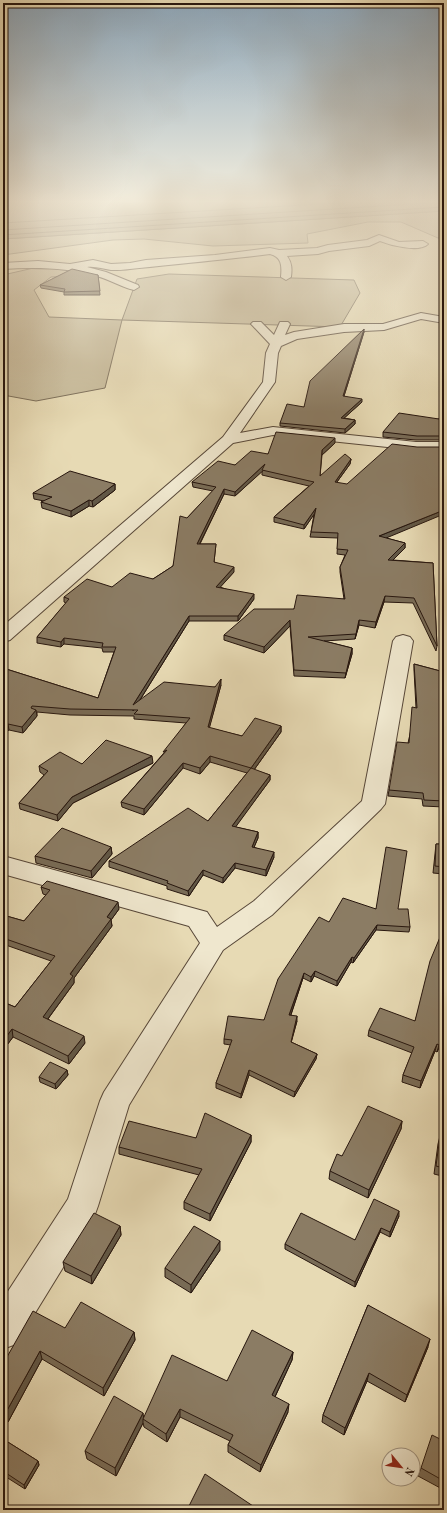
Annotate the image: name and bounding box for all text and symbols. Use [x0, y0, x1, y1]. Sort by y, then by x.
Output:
north arrow [381, 1447, 421, 1487]
text: N [401, 1465, 415, 1478]

